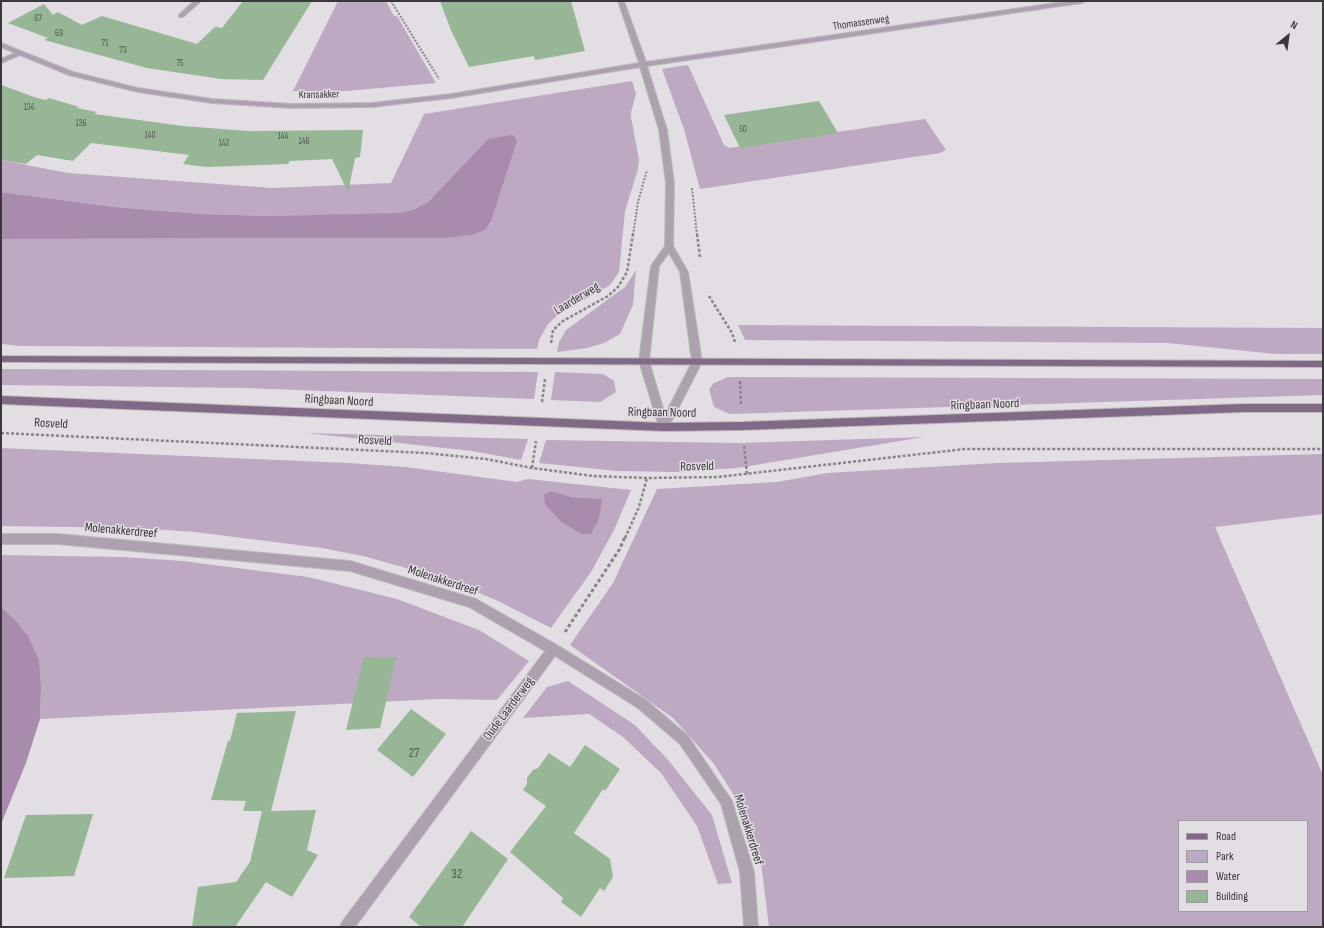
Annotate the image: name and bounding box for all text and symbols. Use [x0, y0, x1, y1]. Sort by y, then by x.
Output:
street label: Thomassenweg [832, 13, 890, 33]
house number: 67 [34, 14, 42, 24]
north arrow [1268, 16, 1308, 56]
text: N [1288, 18, 1300, 32]
house number: 69 [55, 29, 63, 39]
house number: 71 [102, 39, 108, 49]
house number: 73 [119, 46, 127, 56]
house number: 75 [176, 59, 184, 69]
street label: Kransakker [298, 88, 340, 102]
house number: 134 [24, 103, 34, 113]
house number: 136 [76, 119, 86, 129]
house number: 50 [739, 125, 747, 135]
house number: 140 [145, 131, 155, 141]
house number: 144 [278, 132, 288, 142]
house number: 146 [299, 137, 309, 147]
house number: 142 [219, 139, 229, 149]
street label: Laarderweg [551, 279, 603, 319]
street label: Ringbaan Noord [304, 391, 374, 411]
street label: Ringbaan Noord [950, 396, 1020, 414]
street label: Ringbaan Noord [628, 405, 696, 421]
street label: Rosveld [34, 415, 68, 433]
street label: Rosveld [358, 432, 392, 450]
street label: Rosveld [680, 459, 714, 475]
street label: Molenakkerdreef [84, 520, 158, 542]
street label: Molenakkerdreef [406, 562, 480, 600]
street label: Oude Laarderweg [480, 674, 538, 744]
house number: 27 [409, 746, 419, 762]
street label: Molenakkerdreef [730, 793, 766, 867]
legend [1178, 820, 1308, 912]
text: Road [1216, 829, 1236, 844]
text: Park [1216, 849, 1234, 864]
house number: 32 [452, 867, 462, 883]
text: Water [1216, 869, 1240, 884]
text: Building [1216, 889, 1248, 904]

